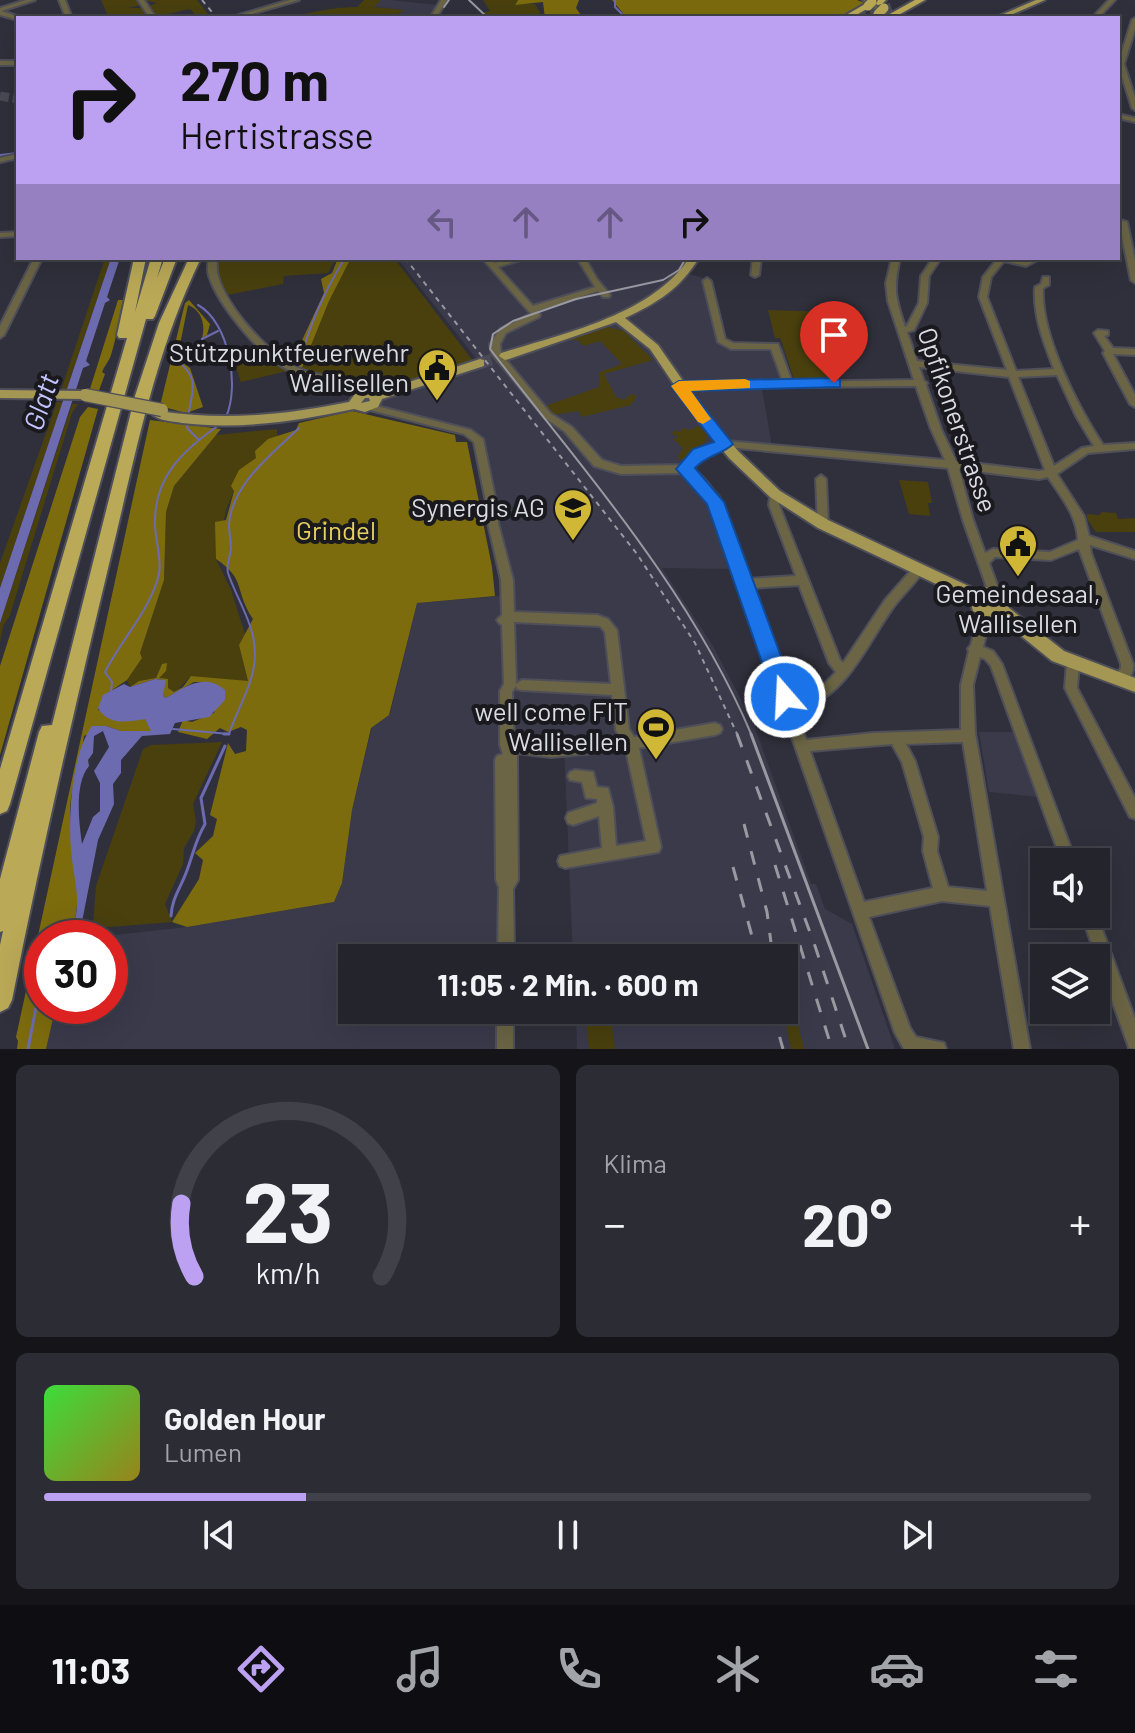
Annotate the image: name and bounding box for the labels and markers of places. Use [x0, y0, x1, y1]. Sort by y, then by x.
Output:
pin [800, 301, 868, 383]
place label: Stützpunktfeuerwehr Wallisellen [169, 336, 410, 397]
public building icon: Stützpunktfeuerwehr Wallisellen [416, 347, 458, 402]
school or university icon: Synergis AG [552, 487, 594, 542]
place label: Synergis AG [411, 491, 545, 522]
public building icon: Gemeindesaal, Wallisellen [997, 523, 1039, 578]
place label: Gemeindesaal, Wallisellen [935, 577, 1101, 638]
place label: well come FIT Wallisellen [474, 695, 628, 756]
sports icon: well come FIT Wallisellen [635, 706, 677, 761]

